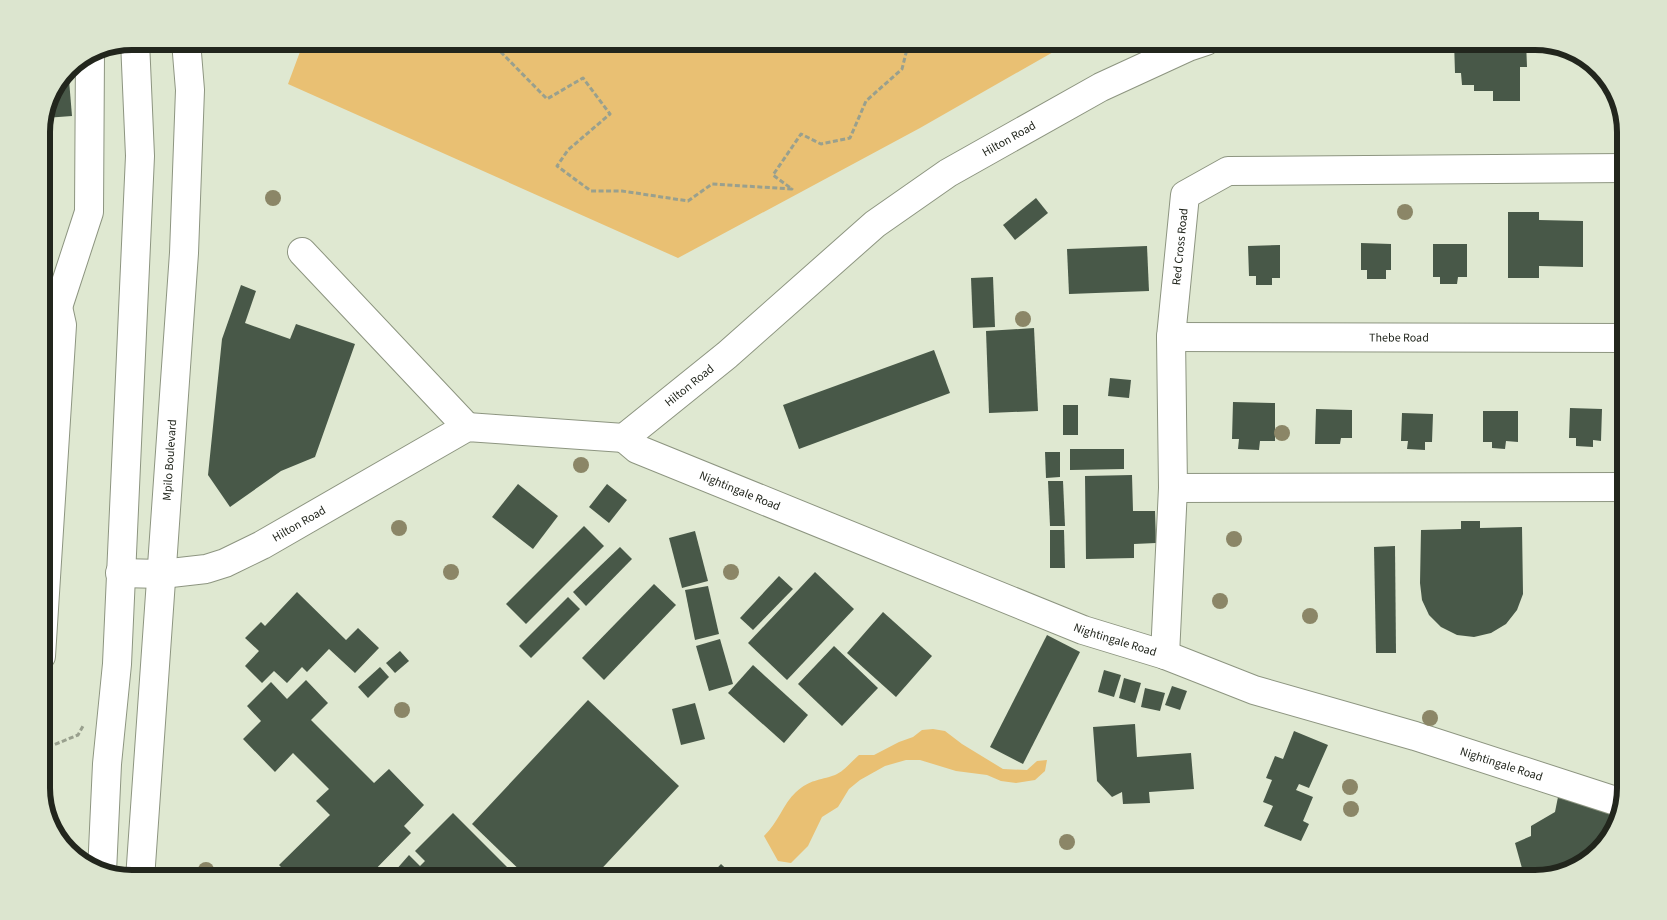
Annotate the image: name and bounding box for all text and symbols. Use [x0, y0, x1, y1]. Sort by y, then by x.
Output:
street label: Hilton Road [979, 117, 1039, 161]
street label: Red Cross Road [1168, 207, 1192, 286]
street label: Thebe Road [1369, 329, 1429, 346]
street label: Hilton Road [661, 360, 718, 411]
street label: Mpilo Boulevard [158, 419, 181, 501]
street label: Nightingale Road [697, 467, 783, 515]
street label: Hilton Road [269, 502, 329, 546]
street label: Nightingale Road [1071, 619, 1159, 660]
street label: Nightingale Road [1458, 743, 1545, 785]

